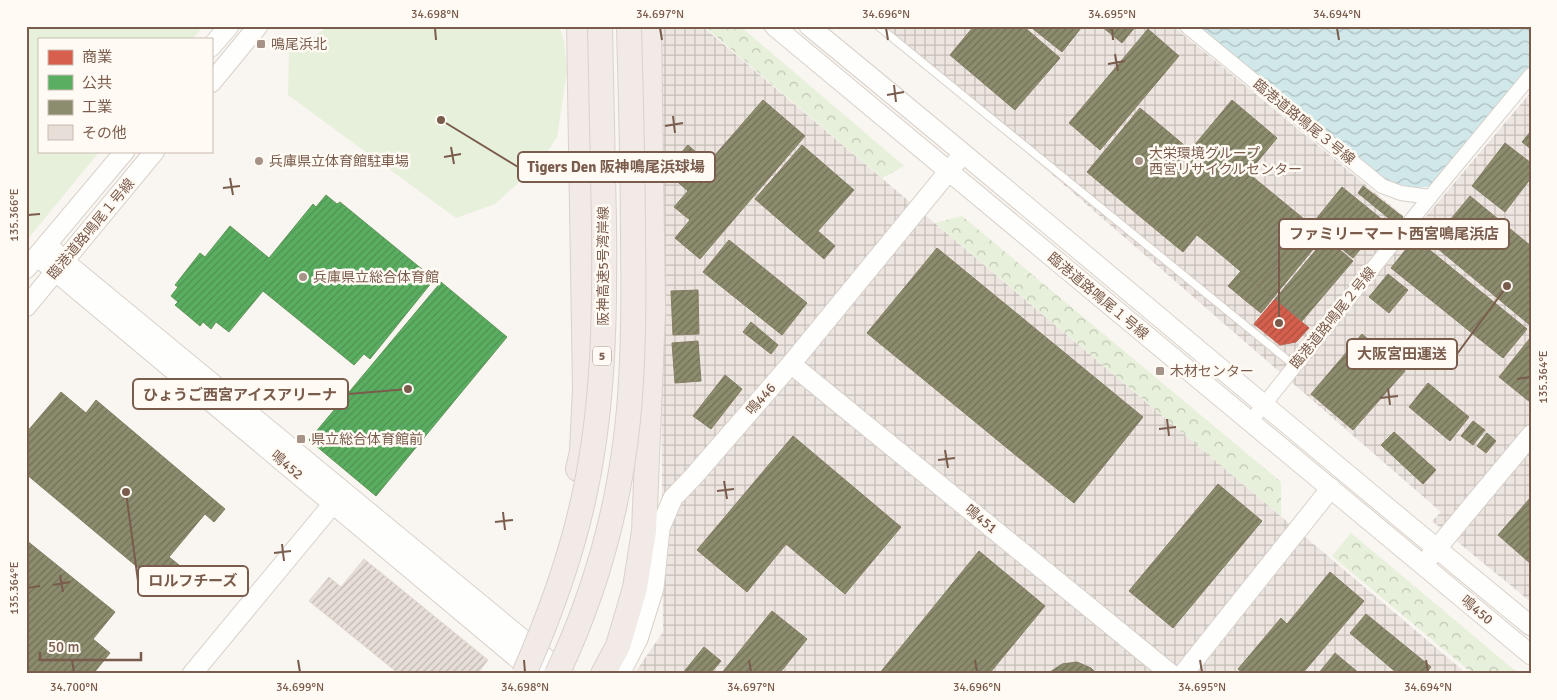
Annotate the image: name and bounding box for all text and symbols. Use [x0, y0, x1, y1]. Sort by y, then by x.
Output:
text: 34.698°N [411, 7, 459, 22]
text: 34.697°N [636, 7, 684, 22]
text: 34.696°N [862, 7, 910, 22]
text: 34.695°N [1088, 7, 1136, 22]
text: 34.694°N [1313, 7, 1361, 22]
place label: 鳴尾浜北 [271, 36, 327, 53]
legend [38, 38, 212, 152]
marker: 鳴尾浜北 [255, 38, 267, 50]
text: 商業 [82, 48, 112, 66]
text: 公共 [82, 74, 112, 92]
street label: 臨港道路鳴尾３号線 [1250, 76, 1358, 168]
text: 工業 [82, 98, 112, 116]
text: その他 [82, 124, 127, 142]
place label: 大栄環境グループ 西宮リサイクルセンター [1149, 145, 1302, 178]
callout: Tigers Den 阪神鳴尾浜球場 [518, 152, 715, 182]
place label: 兵庫県立体育館駐車場 [269, 153, 409, 170]
marker: 兵庫県立体育館駐車場 [253, 155, 265, 167]
marker: 大栄環境グループ 西宮リサイクルセンター [1133, 155, 1145, 167]
text: Tigers Den 阪神鳴尾浜球場 [527, 158, 705, 176]
street label: 臨港道路鳴尾１号線 [44, 175, 138, 283]
text: 135.366°E [7, 188, 22, 242]
street label: 阪神高速5号湾岸線 [595, 206, 612, 326]
callout: ファミリーマート西宮鳴尾浜店 [1279, 219, 1509, 249]
text: ファミリーマート西宮鳴尾浜店 [1289, 225, 1499, 243]
street label: 臨港道路鳴尾１号線 [1044, 249, 1152, 343]
street label: 臨港道路鳴尾２号線 [1287, 264, 1379, 372]
place label: 兵庫県立総合体育館 [313, 269, 439, 286]
marker: 兵庫県立総合体育館 [297, 271, 309, 283]
callout: 大阪宮田運送 [1347, 339, 1457, 369]
text: 大阪宮田運送 [1357, 345, 1447, 363]
road number: 5 [593, 346, 611, 366]
text: 135.364°E [1536, 350, 1551, 404]
place label: 木材センター [1170, 363, 1254, 380]
marker: 木材センター [1154, 365, 1166, 377]
callout: ひょうご西宮アイスアリーナ [133, 379, 348, 409]
street label: 鳴446 [743, 380, 779, 418]
text: ひょうご西宮アイスアリーナ [143, 386, 337, 404]
place label: 県立総合体育館前 [311, 431, 423, 448]
marker: 県立総合体育館前 [295, 433, 307, 445]
street label: 鳴452 [267, 447, 307, 483]
street label: 鳴451 [961, 501, 1001, 537]
text: 135.364°E [7, 561, 22, 615]
callout: ロルフチーズ [138, 566, 248, 596]
text: ロルフチーズ [148, 572, 238, 590]
street label: 鳴450 [1457, 592, 1497, 628]
scale bar [40, 630, 141, 662]
text: 50 m [48, 638, 79, 656]
text: 34.700°N [50, 680, 98, 695]
text: 34.699°N [276, 680, 324, 695]
text: 34.698°N [501, 680, 549, 695]
text: 34.697°N [727, 680, 775, 695]
text: 34.696°N [953, 680, 1001, 695]
text: 34.695°N [1178, 680, 1226, 695]
text: 34.694°N [1404, 680, 1452, 695]

